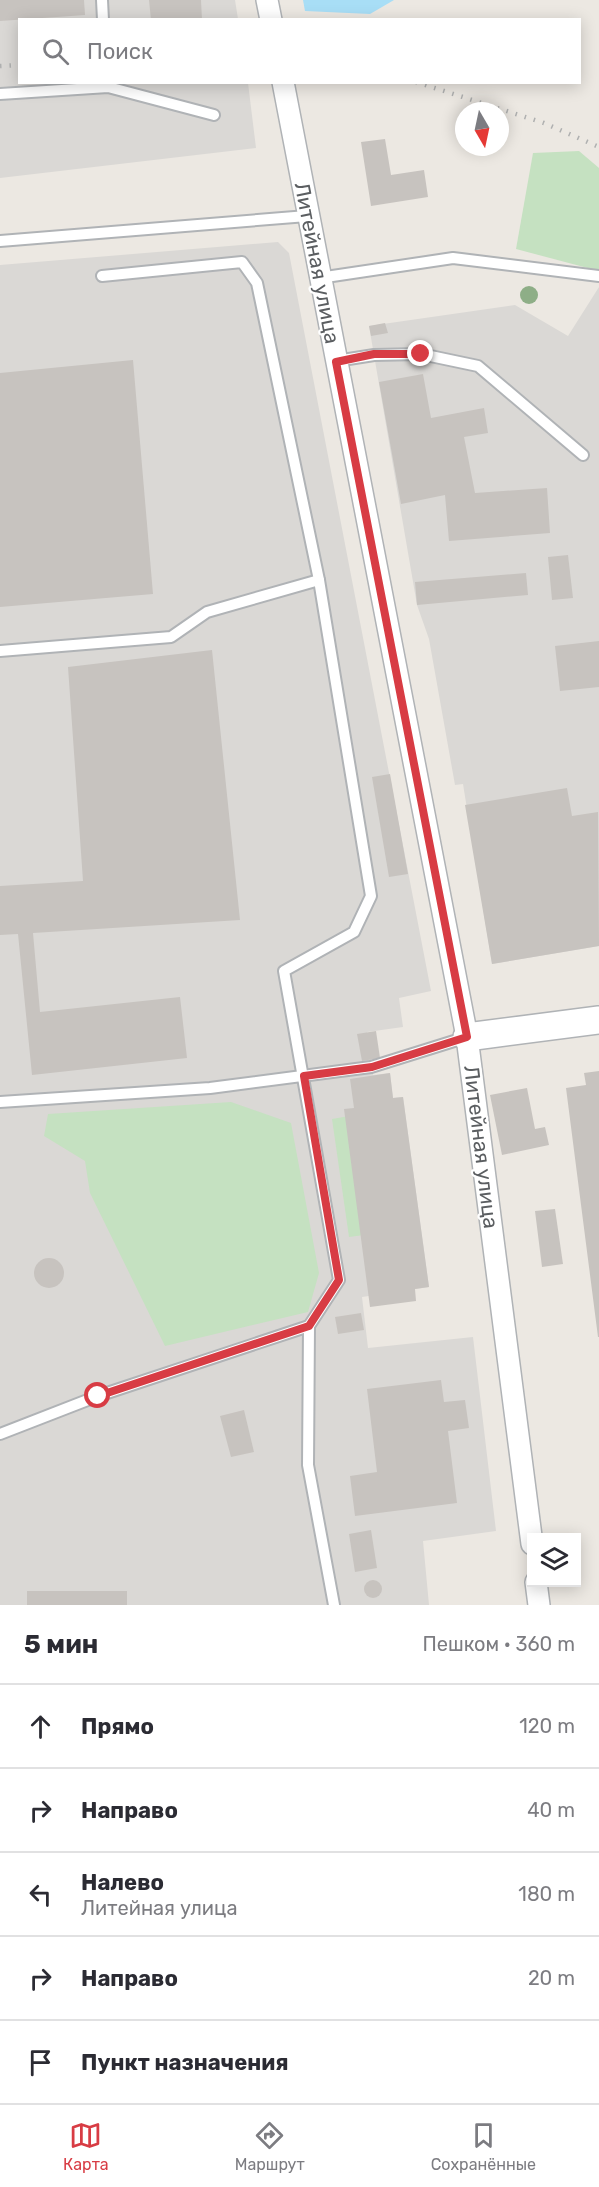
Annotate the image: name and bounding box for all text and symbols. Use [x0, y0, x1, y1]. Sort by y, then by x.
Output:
search box [18, 18, 581, 84]
icon: search [39, 35, 72, 68]
text: Поиск [87, 38, 153, 65]
north arrow [455, 102, 509, 156]
street label: Литейная улица [290, 180, 345, 346]
route end [407, 340, 433, 366]
street label: Литейная улица [459, 1064, 504, 1230]
route start [84, 1382, 110, 1408]
map controls [527, 1533, 581, 1587]
button: layers [527, 1533, 581, 1587]
text: 5 мин [24, 1629, 98, 1660]
text: Пешком · 360 m [423, 1632, 575, 1656]
icon: ahead [24, 1710, 57, 1743]
text: Прямо [81, 1713, 154, 1740]
text: 120 m [519, 1714, 575, 1738]
icon: right [24, 1794, 57, 1827]
text: Направо [81, 1797, 178, 1824]
text: 40 m [527, 1798, 575, 1822]
text: Налево [81, 1869, 164, 1896]
icon: left [24, 1878, 57, 1911]
text: 180 m [518, 1882, 575, 1906]
text: Литейная улица [81, 1896, 237, 1920]
icon: right [24, 1962, 57, 1995]
text: Направо [81, 1965, 178, 1992]
text: 20 m [528, 1966, 575, 1990]
icon: arrive [24, 2046, 57, 2079]
text: Пункт назначения [81, 2049, 289, 2076]
tab: Карта [63, 2119, 109, 2174]
tab: Маршрут [235, 2119, 305, 2174]
tab: Сохранённые [431, 2119, 536, 2174]

